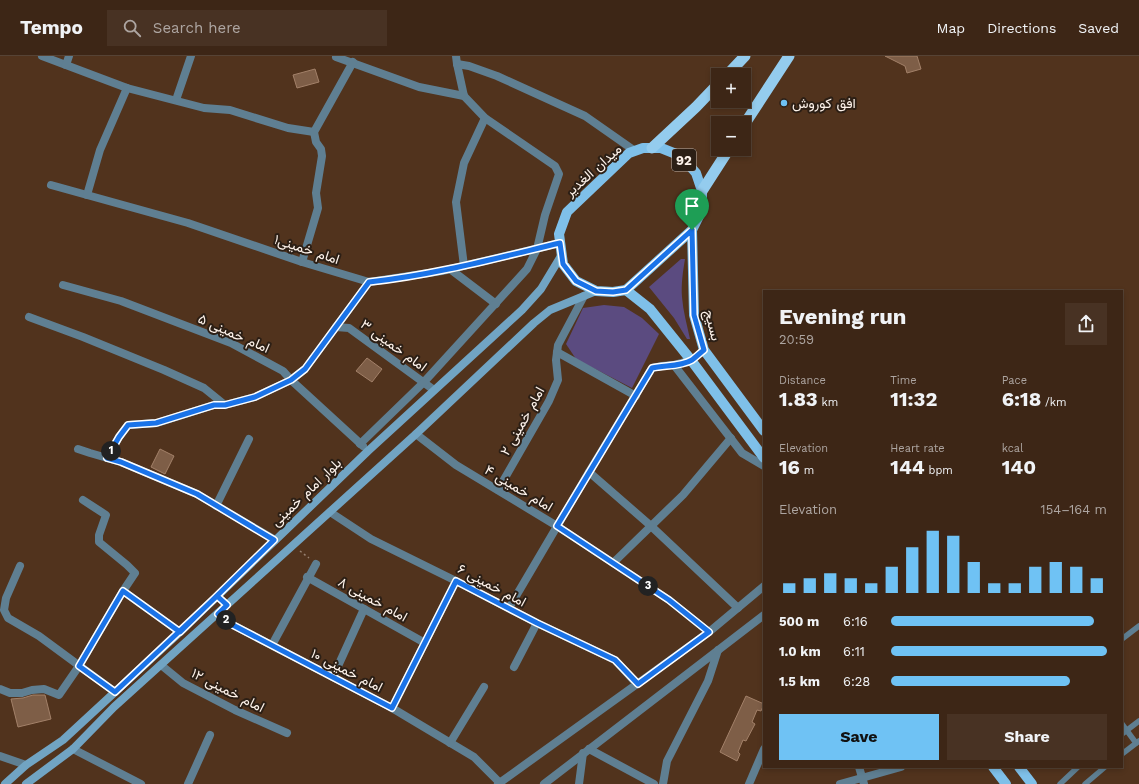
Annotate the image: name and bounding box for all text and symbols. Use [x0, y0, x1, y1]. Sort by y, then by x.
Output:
search box [107, 10, 387, 46]
text: Tempo [20, 16, 83, 39]
icon: search [121, 17, 143, 39]
text: Search here [153, 19, 241, 37]
text: Map [937, 20, 965, 36]
text: Directions [987, 20, 1056, 36]
text: Saved [1078, 20, 1119, 36]
map controls [711, 68, 751, 156]
button: + [711, 68, 751, 108]
place label: افق کوروش [792, 95, 856, 112]
marker: افق کوروش [779, 98, 789, 108]
button: − [711, 116, 751, 156]
street label: میدان الغدیر [561, 140, 625, 201]
road number: 92 [672, 149, 696, 171]
pin [675, 189, 709, 230]
icon: arrive [681, 195, 703, 217]
street label: امام خمینی۱ [272, 231, 342, 268]
button: share [1065, 303, 1107, 345]
text: Evening run [779, 304, 907, 329]
street label: بسیج [699, 308, 725, 343]
street label: امام خمینی ۵ [195, 310, 272, 357]
street label: امام خمینی ۳ [357, 316, 430, 375]
text: 20:59 [779, 332, 814, 347]
text: Distance [779, 374, 826, 387]
text: Time [890, 374, 917, 387]
text: Pace [1002, 374, 1027, 387]
street label: امام خمینی ۲ [497, 384, 548, 459]
text: 1.83 [779, 387, 818, 411]
text: 11:32 [890, 387, 937, 411]
text: 6:18 [1002, 387, 1041, 411]
text: km [818, 396, 838, 409]
text: /km [1041, 396, 1066, 409]
pin: 1 [101, 441, 121, 461]
text: Elevation [779, 442, 828, 455]
text: Heart rate [890, 442, 945, 455]
text: kcal [1002, 442, 1023, 455]
text: 1 [109, 444, 113, 457]
street label: بلوار امام خمینی [268, 455, 345, 530]
text: 16 [779, 455, 800, 479]
text: 144 [890, 455, 925, 479]
text: 140 [1002, 455, 1036, 479]
street label: امام خمینی ۴ [482, 461, 556, 515]
text: m [800, 464, 814, 477]
text: bpm [925, 464, 953, 477]
text: Elevation [779, 502, 837, 517]
text: 154–164 m [1041, 502, 1107, 517]
street label: امام خمینی ۶ [454, 560, 529, 611]
street label: امام خمینی ۸ [335, 573, 410, 625]
pin: 3 [638, 576, 658, 596]
text: 3 [645, 579, 651, 592]
pin: 2 [216, 610, 236, 630]
text: 2 [223, 613, 229, 626]
text: 500 m [779, 614, 819, 629]
text: 6:16 [843, 614, 868, 629]
text: 1.0 km [779, 644, 821, 659]
text: 6:11 [843, 644, 865, 659]
street label: امام خمینی ۱۰ [308, 645, 386, 696]
street label: امام خمینی ۱۲ [188, 665, 267, 716]
text: 1.5 km [779, 674, 820, 689]
text: 6:28 [843, 674, 870, 689]
button: Save [779, 714, 939, 760]
button: Share [947, 714, 1107, 760]

